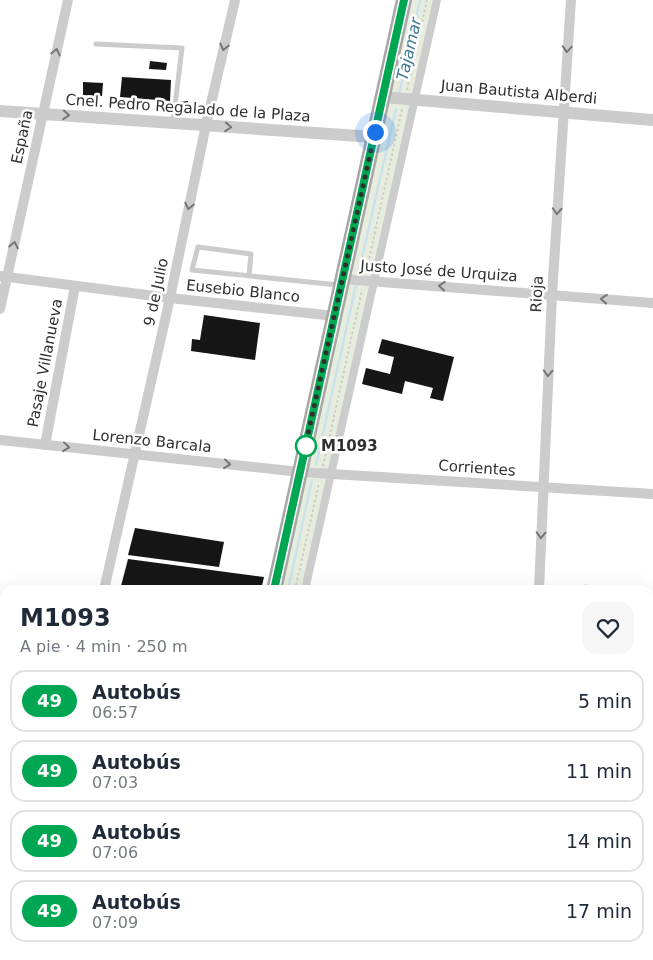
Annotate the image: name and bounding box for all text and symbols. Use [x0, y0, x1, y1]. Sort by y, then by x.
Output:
water label: Tajamar [393, 14, 426, 82]
one-way arrow [219, 43, 230, 52]
one-way arrow [562, 45, 573, 53]
one-way arrow [50, 47, 61, 56]
street label: Juan Bautista Alberdi [439, 76, 598, 108]
street label: Cnel. Pedro Regalado de la Plaza [65, 90, 311, 126]
street label: España [8, 108, 36, 166]
one-way arrow [62, 110, 70, 121]
your location [363, 120, 388, 145]
one-way arrow [224, 121, 232, 132]
one-way arrow [184, 202, 195, 211]
one-way arrow [552, 207, 563, 215]
one-way arrow [8, 240, 19, 249]
street label: 9 de Julio [140, 256, 172, 328]
street label: Justo José de Urquiza [359, 256, 518, 285]
street label: Rioja [527, 275, 547, 313]
street label: Eusebio Blanco [185, 276, 301, 306]
one-way arrow [438, 281, 446, 292]
one-way arrow [600, 294, 608, 305]
street label: Pasaje Villanueva [24, 297, 66, 429]
one-way arrow [543, 369, 554, 377]
street label: Lorenzo Barcala [91, 426, 213, 456]
marker: M1093 [295, 435, 317, 457]
place label: M1093 [321, 437, 378, 455]
one-way arrow [62, 441, 70, 452]
street label: Corrientes [438, 456, 516, 480]
one-way arrow [224, 458, 232, 469]
one-way arrow [536, 532, 546, 540]
button: heart [582, 602, 634, 654]
text: M1093 [20, 604, 111, 632]
text: A pie · 4 min · 250 m [20, 637, 188, 656]
text: Autobús [92, 681, 181, 703]
text: 49 [37, 690, 62, 711]
text: 5 min [578, 690, 632, 712]
text: 06:57 [92, 703, 138, 722]
text: Autobús [92, 751, 181, 773]
text: 49 [37, 760, 62, 781]
text: 11 min [566, 760, 632, 782]
text: 07:03 [92, 773, 138, 792]
text: Autobús [92, 821, 181, 843]
text: 49 [37, 830, 62, 851]
text: 14 min [566, 830, 632, 852]
text: 07:06 [92, 843, 138, 862]
text: Autobús [92, 891, 181, 913]
text: 49 [37, 900, 62, 921]
text: 17 min [566, 900, 632, 922]
text: 07:09 [92, 913, 138, 932]

